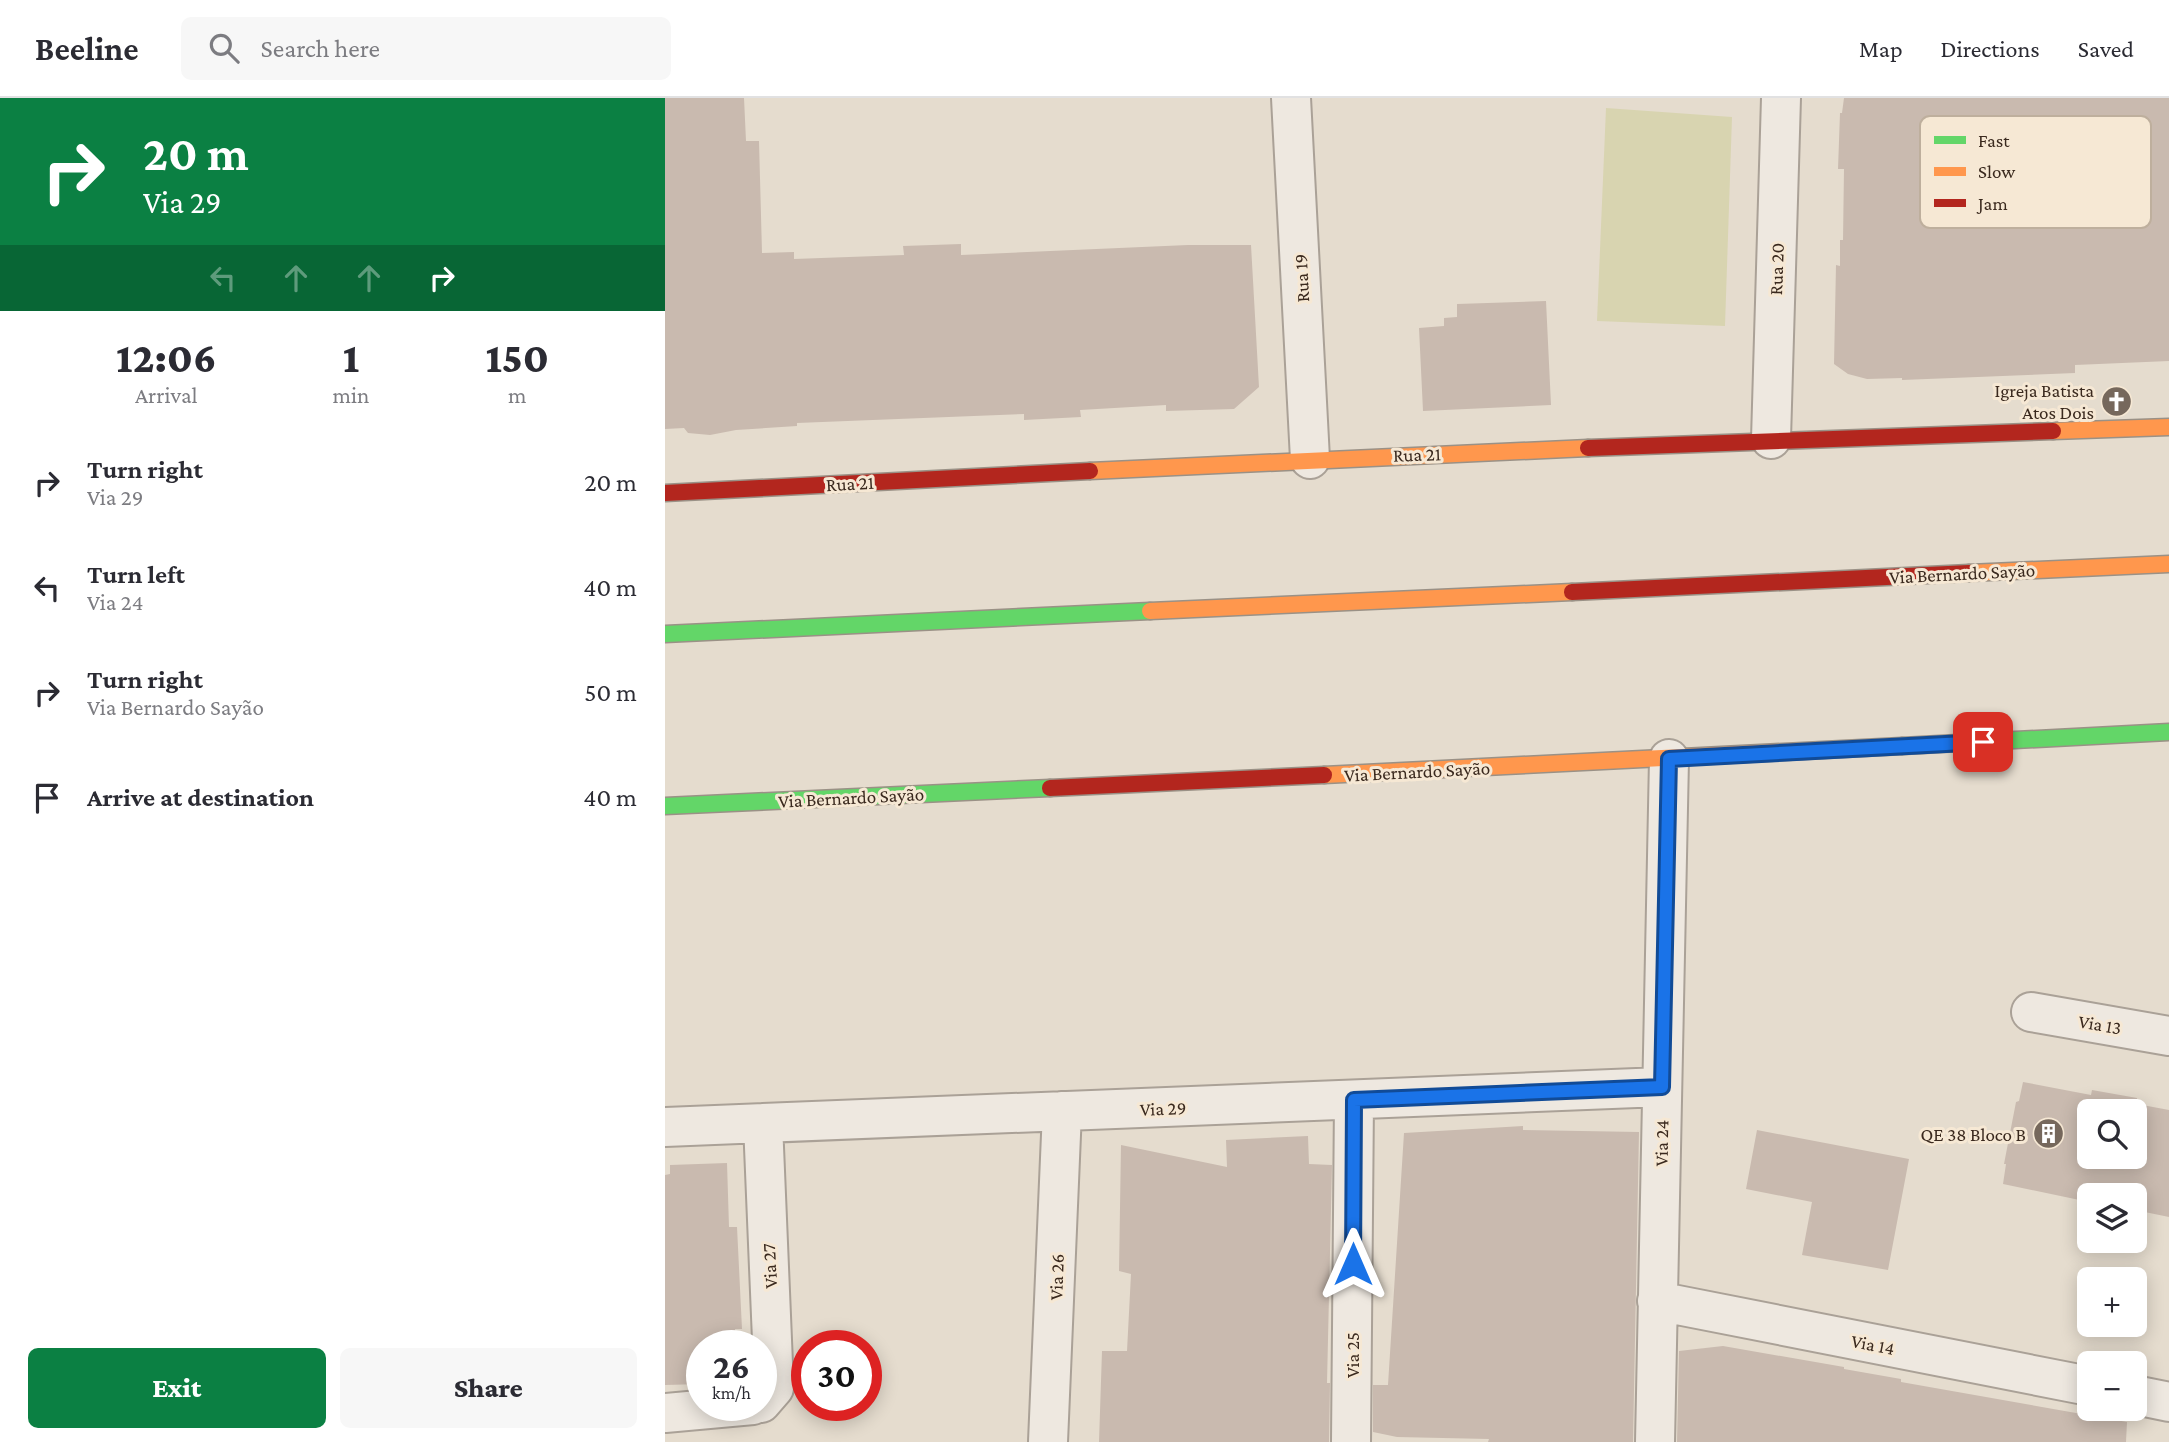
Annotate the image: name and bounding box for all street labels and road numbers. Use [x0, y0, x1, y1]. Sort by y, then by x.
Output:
street label: Rua 20 [1765, 242, 1788, 296]
street label: Rua 19 [1290, 253, 1313, 303]
street label: Rua 21 [1393, 443, 1441, 466]
street label: Rua 21 [825, 472, 875, 495]
street label: Via Bernardo Sayão [1889, 559, 2036, 588]
street label: Via Bernardo Sayão [1344, 757, 1491, 786]
street label: Via Bernardo Sayão [778, 783, 925, 812]
street label: Via 13 [2077, 1010, 2123, 1039]
street label: Via 29 [1139, 1097, 1187, 1120]
street label: Via 24 [1651, 1120, 1672, 1167]
street label: Via 27 [758, 1243, 781, 1289]
street label: Via 26 [1045, 1253, 1068, 1301]
street label: Via 14 [1849, 1330, 1896, 1359]
street label: Via 25 [1342, 1332, 1363, 1378]

